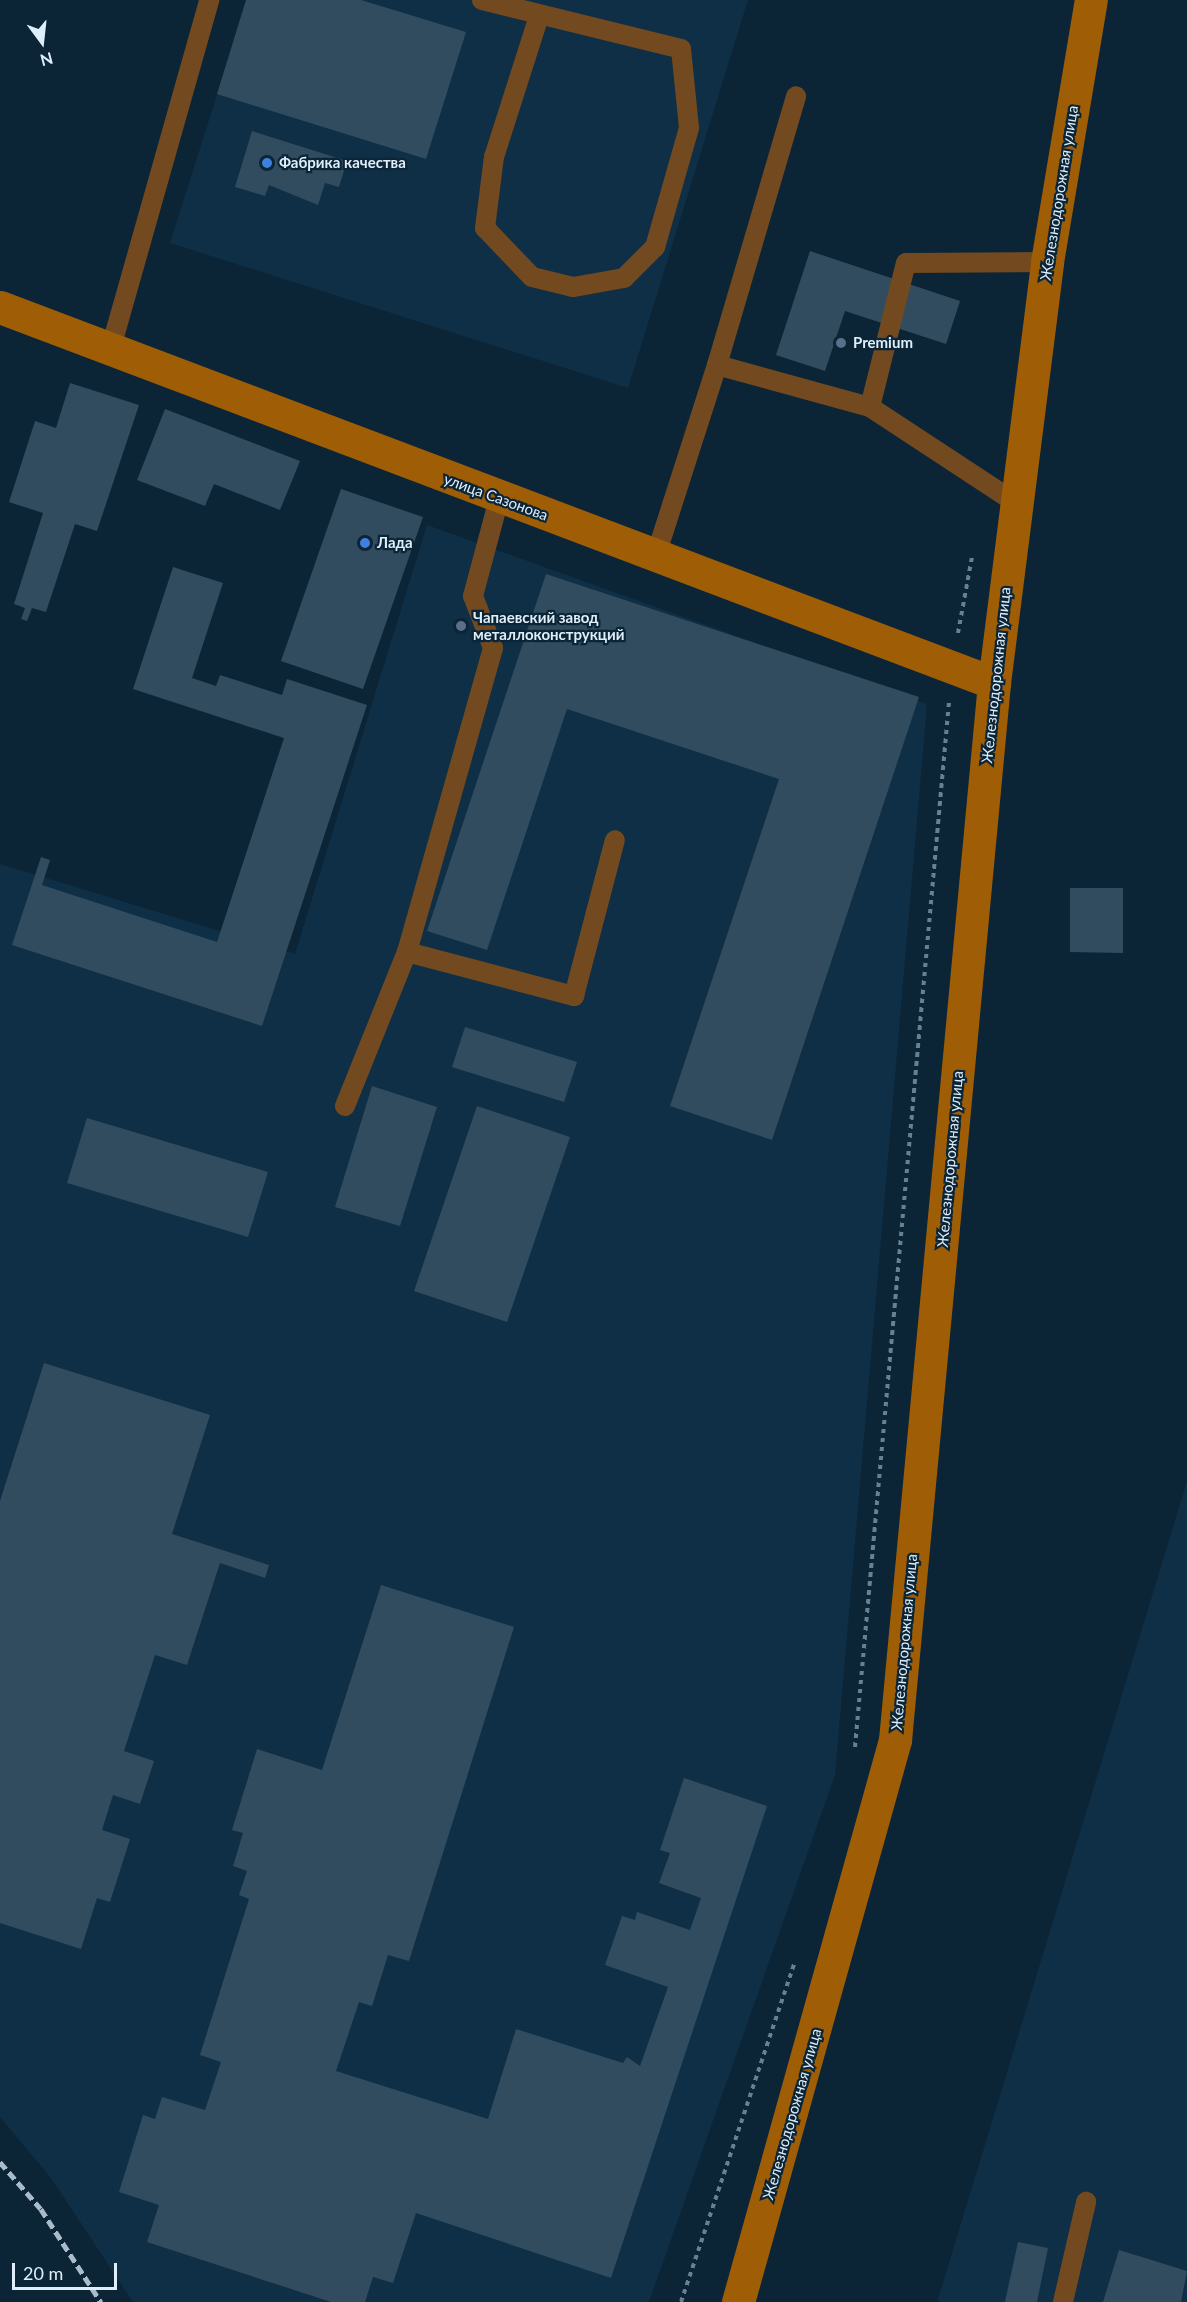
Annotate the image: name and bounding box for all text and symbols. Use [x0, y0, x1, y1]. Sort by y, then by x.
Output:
north arrow [12, 12, 72, 72]
text: N [38, 49, 55, 71]
street label: Железнодорожная улица [1036, 104, 1082, 282]
place label: Фабрика качества [279, 154, 406, 172]
marker: Фабрика качества [260, 156, 274, 170]
place label: Premium [853, 334, 913, 352]
marker: Premium [834, 336, 848, 350]
street label: улица Сазонова [442, 470, 550, 524]
place label: Лада [377, 534, 413, 552]
marker: Лада [358, 536, 372, 550]
street label: Железнодорожная улица [978, 586, 1014, 764]
place label: Чапаевский завод металлоконструкций [473, 608, 625, 643]
marker: Чапаевский завод металлоконструкций [454, 619, 468, 633]
street label: Железнодорожная улица [933, 1070, 967, 1248]
street label: Железнодорожная улица [887, 1553, 921, 1731]
street label: Железнодорожная улица [759, 2026, 825, 2202]
scale bar [15, 2251, 120, 2289]
text: 20 m [23, 2262, 63, 2284]

